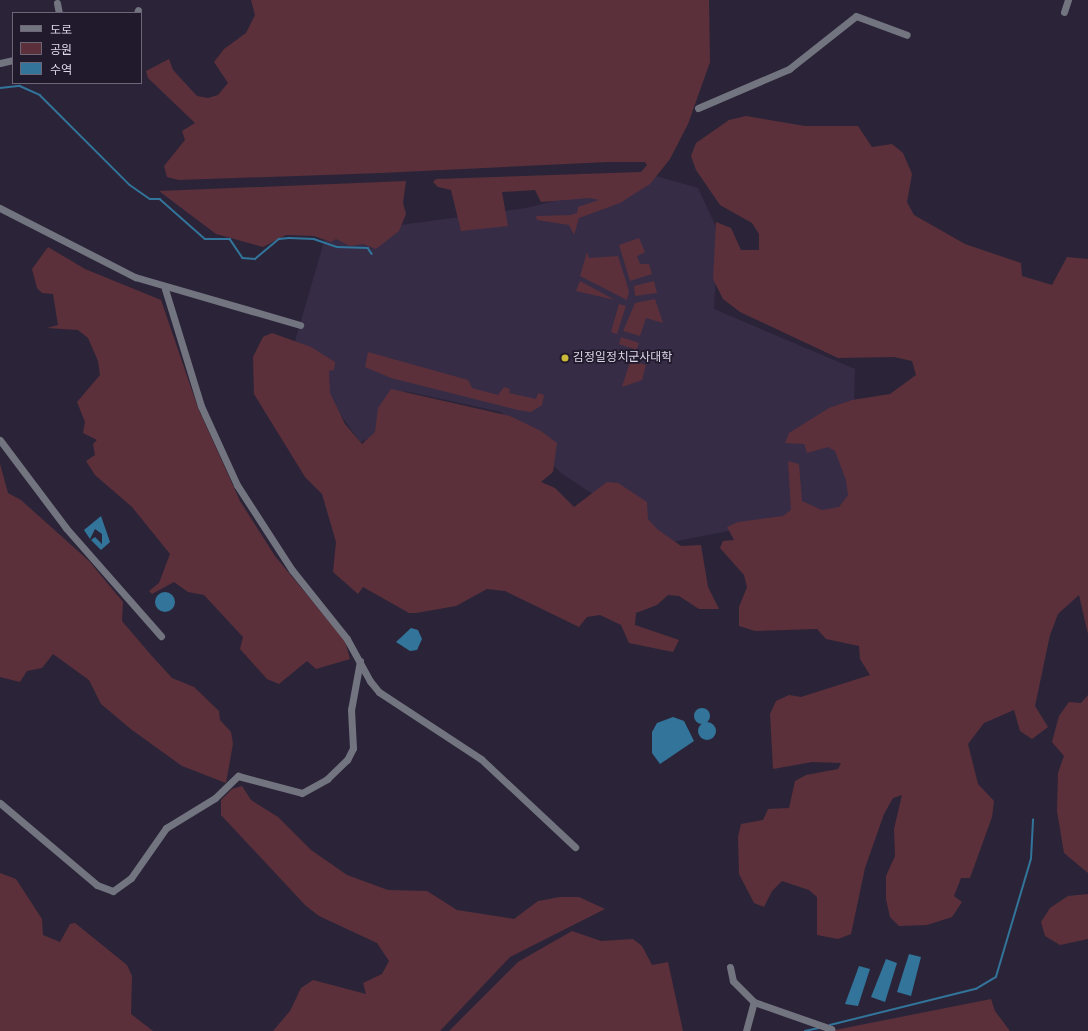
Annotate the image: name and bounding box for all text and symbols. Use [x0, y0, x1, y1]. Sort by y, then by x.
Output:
legend [12, 12, 142, 84]
text: 도로 [50, 23, 72, 37]
text: 공원 [50, 43, 72, 57]
text: 수역 [50, 63, 72, 77]
place label: 김정일정치군사대학 [573, 351, 672, 365]
marker: 김정일정치군사대학 [560, 353, 570, 363]

